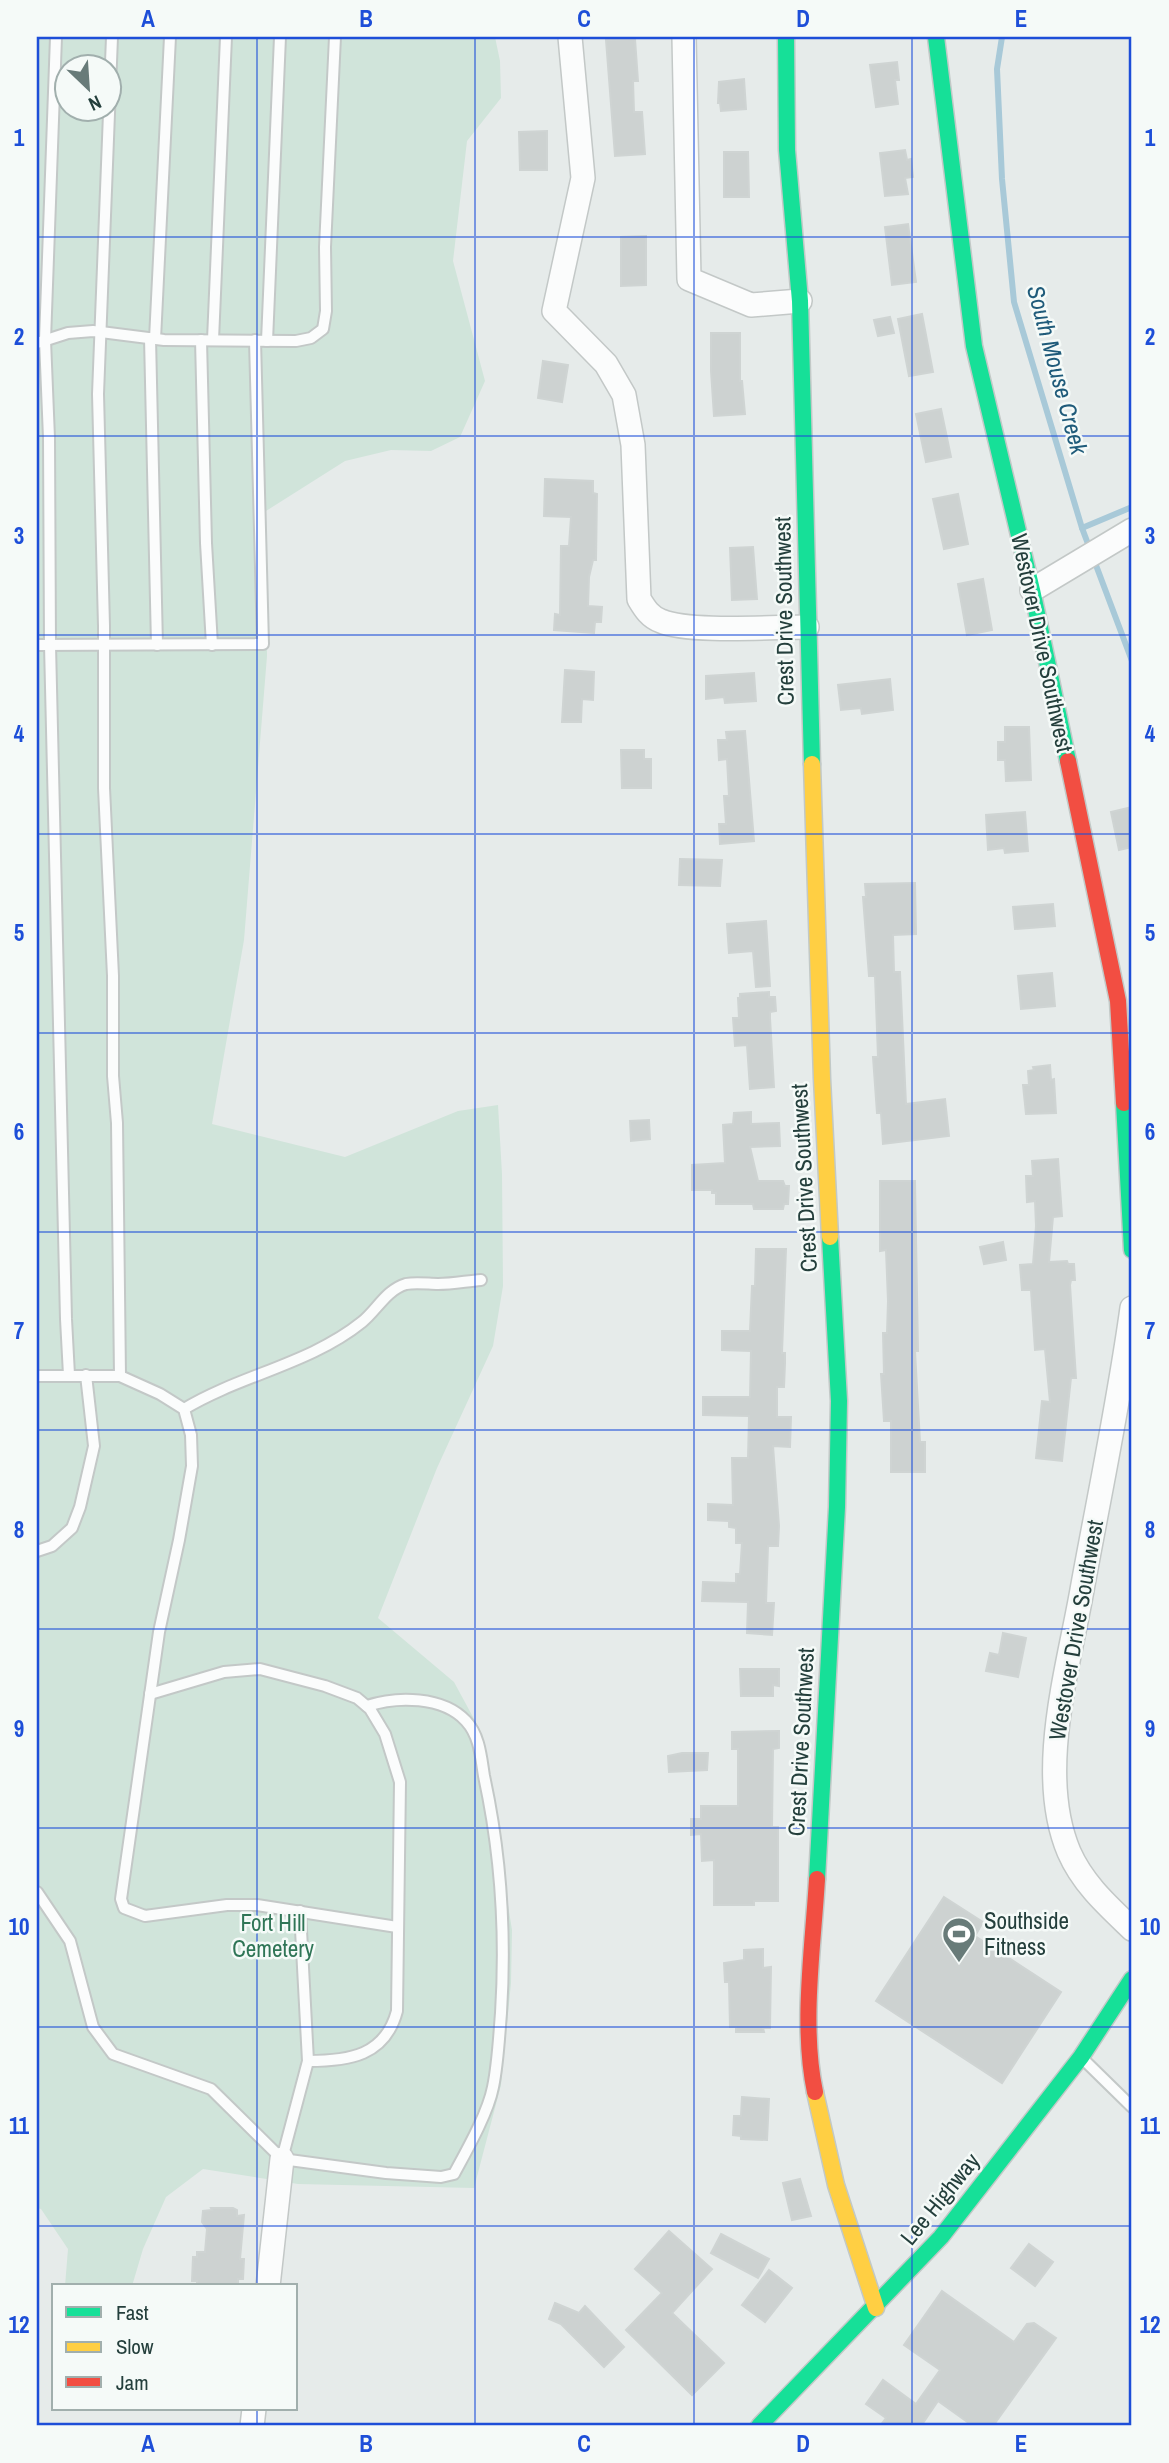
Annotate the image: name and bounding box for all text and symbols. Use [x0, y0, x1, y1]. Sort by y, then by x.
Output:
text: A [141, 3, 155, 34]
text: B [359, 3, 373, 34]
text: C [577, 3, 591, 34]
text: D [796, 3, 810, 34]
text: E [1015, 3, 1027, 34]
north arrow [52, 52, 122, 122]
text: N [85, 89, 106, 118]
text: 1 [14, 122, 25, 153]
text: 1 [1145, 122, 1156, 153]
water label: South Mouse Creek [1020, 282, 1096, 459]
text: 2 [14, 321, 24, 352]
text: 2 [1145, 321, 1155, 352]
street label: Crest Drive Southwest [766, 516, 801, 706]
text: 3 [14, 520, 24, 551]
text: 3 [1145, 520, 1155, 551]
street label: Westover Drive Southwest [1004, 531, 1081, 755]
text: 4 [14, 718, 25, 749]
text: 4 [1145, 718, 1156, 749]
text: 5 [14, 917, 24, 948]
text: 5 [1145, 917, 1155, 948]
street label: Crest Drive Southwest [783, 1083, 824, 1273]
text: 6 [14, 1116, 24, 1147]
text: 6 [1145, 1116, 1155, 1147]
text: 7 [14, 1315, 24, 1346]
text: 7 [1145, 1315, 1155, 1346]
text: 8 [14, 1514, 24, 1545]
text: 8 [1145, 1514, 1155, 1545]
street label: Westover Drive Southwest [1041, 1517, 1110, 1742]
street label: Crest Drive Southwest [780, 1647, 821, 1837]
text: 9 [14, 1713, 24, 1744]
text: 9 [1145, 1713, 1155, 1744]
place label: Southside Fitness [984, 1905, 1069, 1962]
park label: Fort Hill Cemetery [232, 1907, 314, 1964]
text: 10 [9, 1911, 29, 1942]
text: 10 [1140, 1911, 1160, 1942]
sports icon: Southside Fitness [940, 1915, 978, 1964]
text: 11 [9, 2110, 29, 2141]
text: 11 [1140, 2110, 1160, 2141]
street label: Lee Highway [893, 2146, 987, 2251]
legend [52, 2284, 298, 2410]
text: Fast [116, 2298, 149, 2327]
text: 12 [9, 2309, 29, 2340]
text: 12 [1140, 2309, 1160, 2340]
text: Slow [116, 2332, 154, 2361]
text: Jam [116, 2368, 149, 2397]
text: A [141, 2428, 155, 2459]
text: B [359, 2428, 373, 2459]
text: C [577, 2428, 591, 2459]
text: D [796, 2428, 810, 2459]
text: E [1015, 2428, 1027, 2459]

